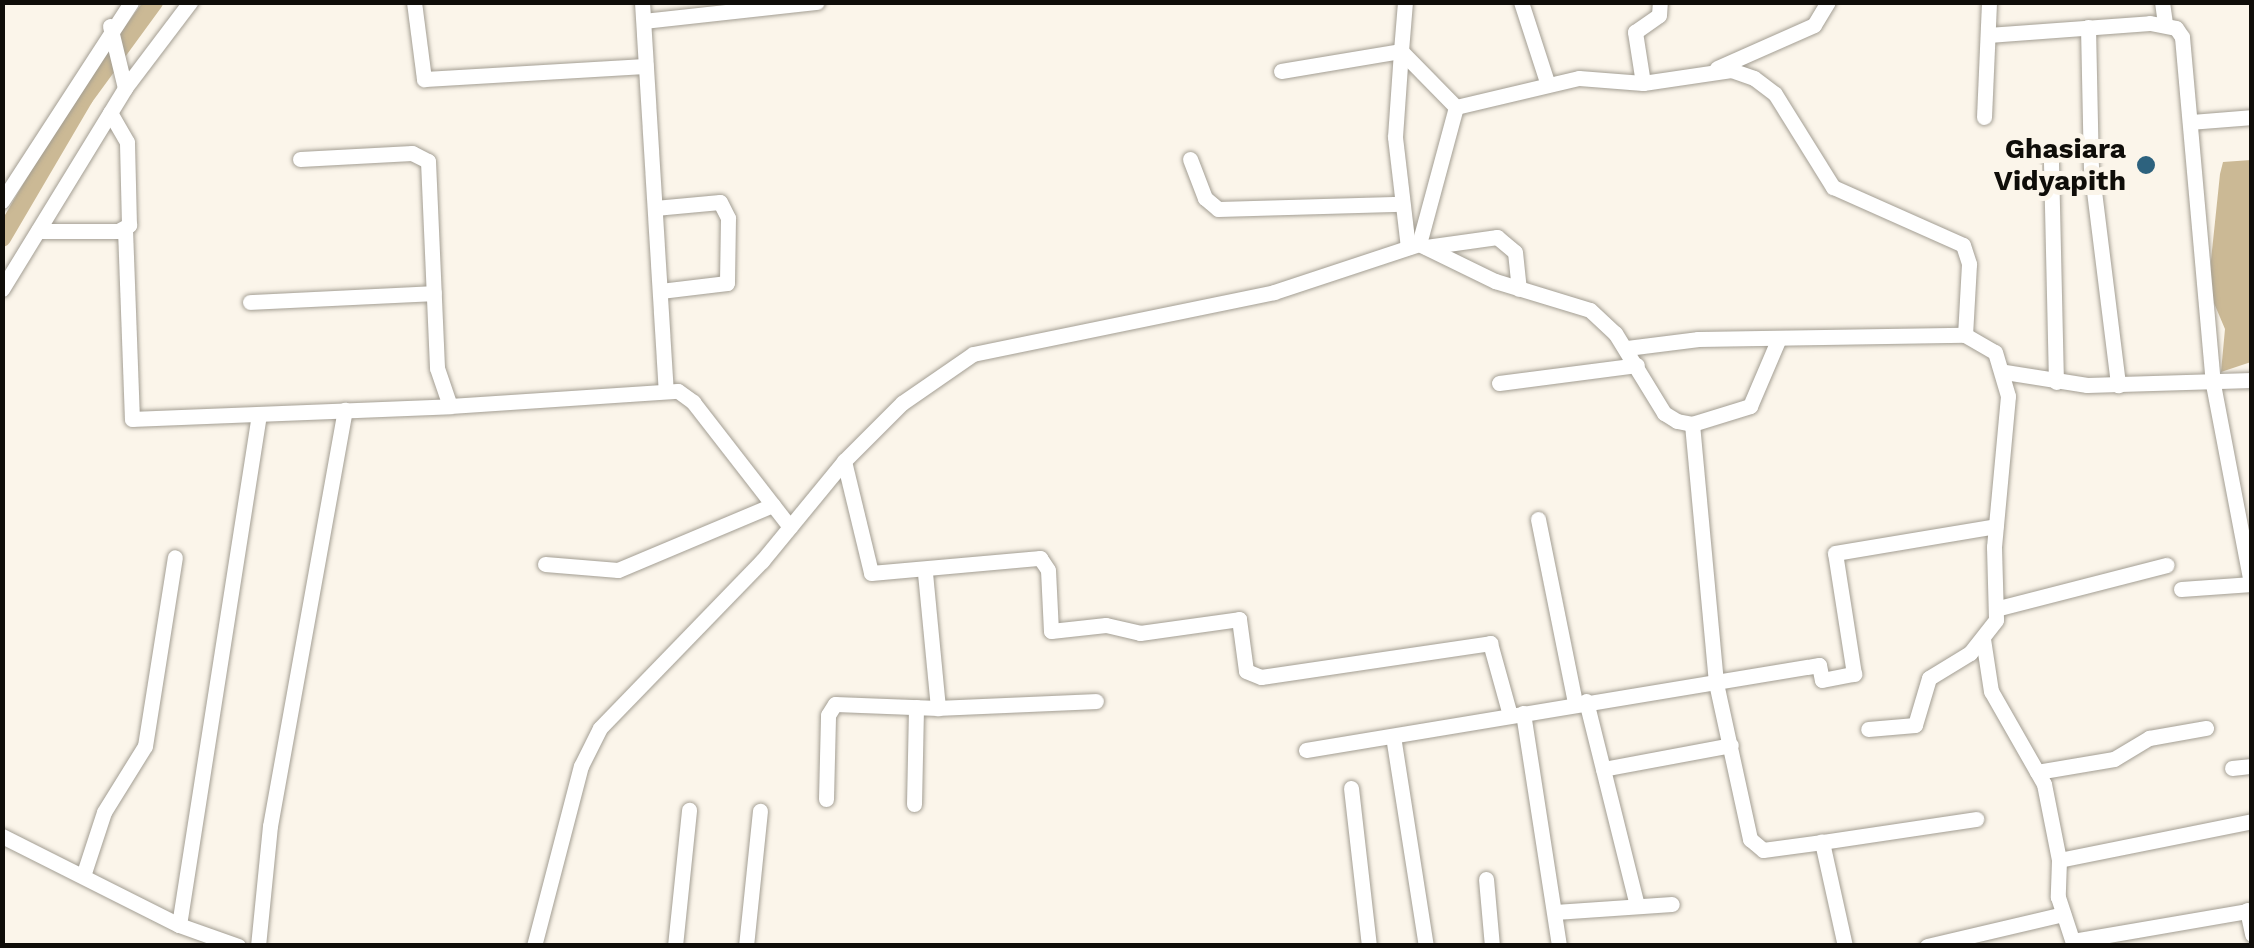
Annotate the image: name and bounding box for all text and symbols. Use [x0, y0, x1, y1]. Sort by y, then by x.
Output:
place label: Ghasiara Vidyapith [1994, 132, 2126, 198]
marker: Ghasiara Vidyapith [2135, 154, 2157, 176]

